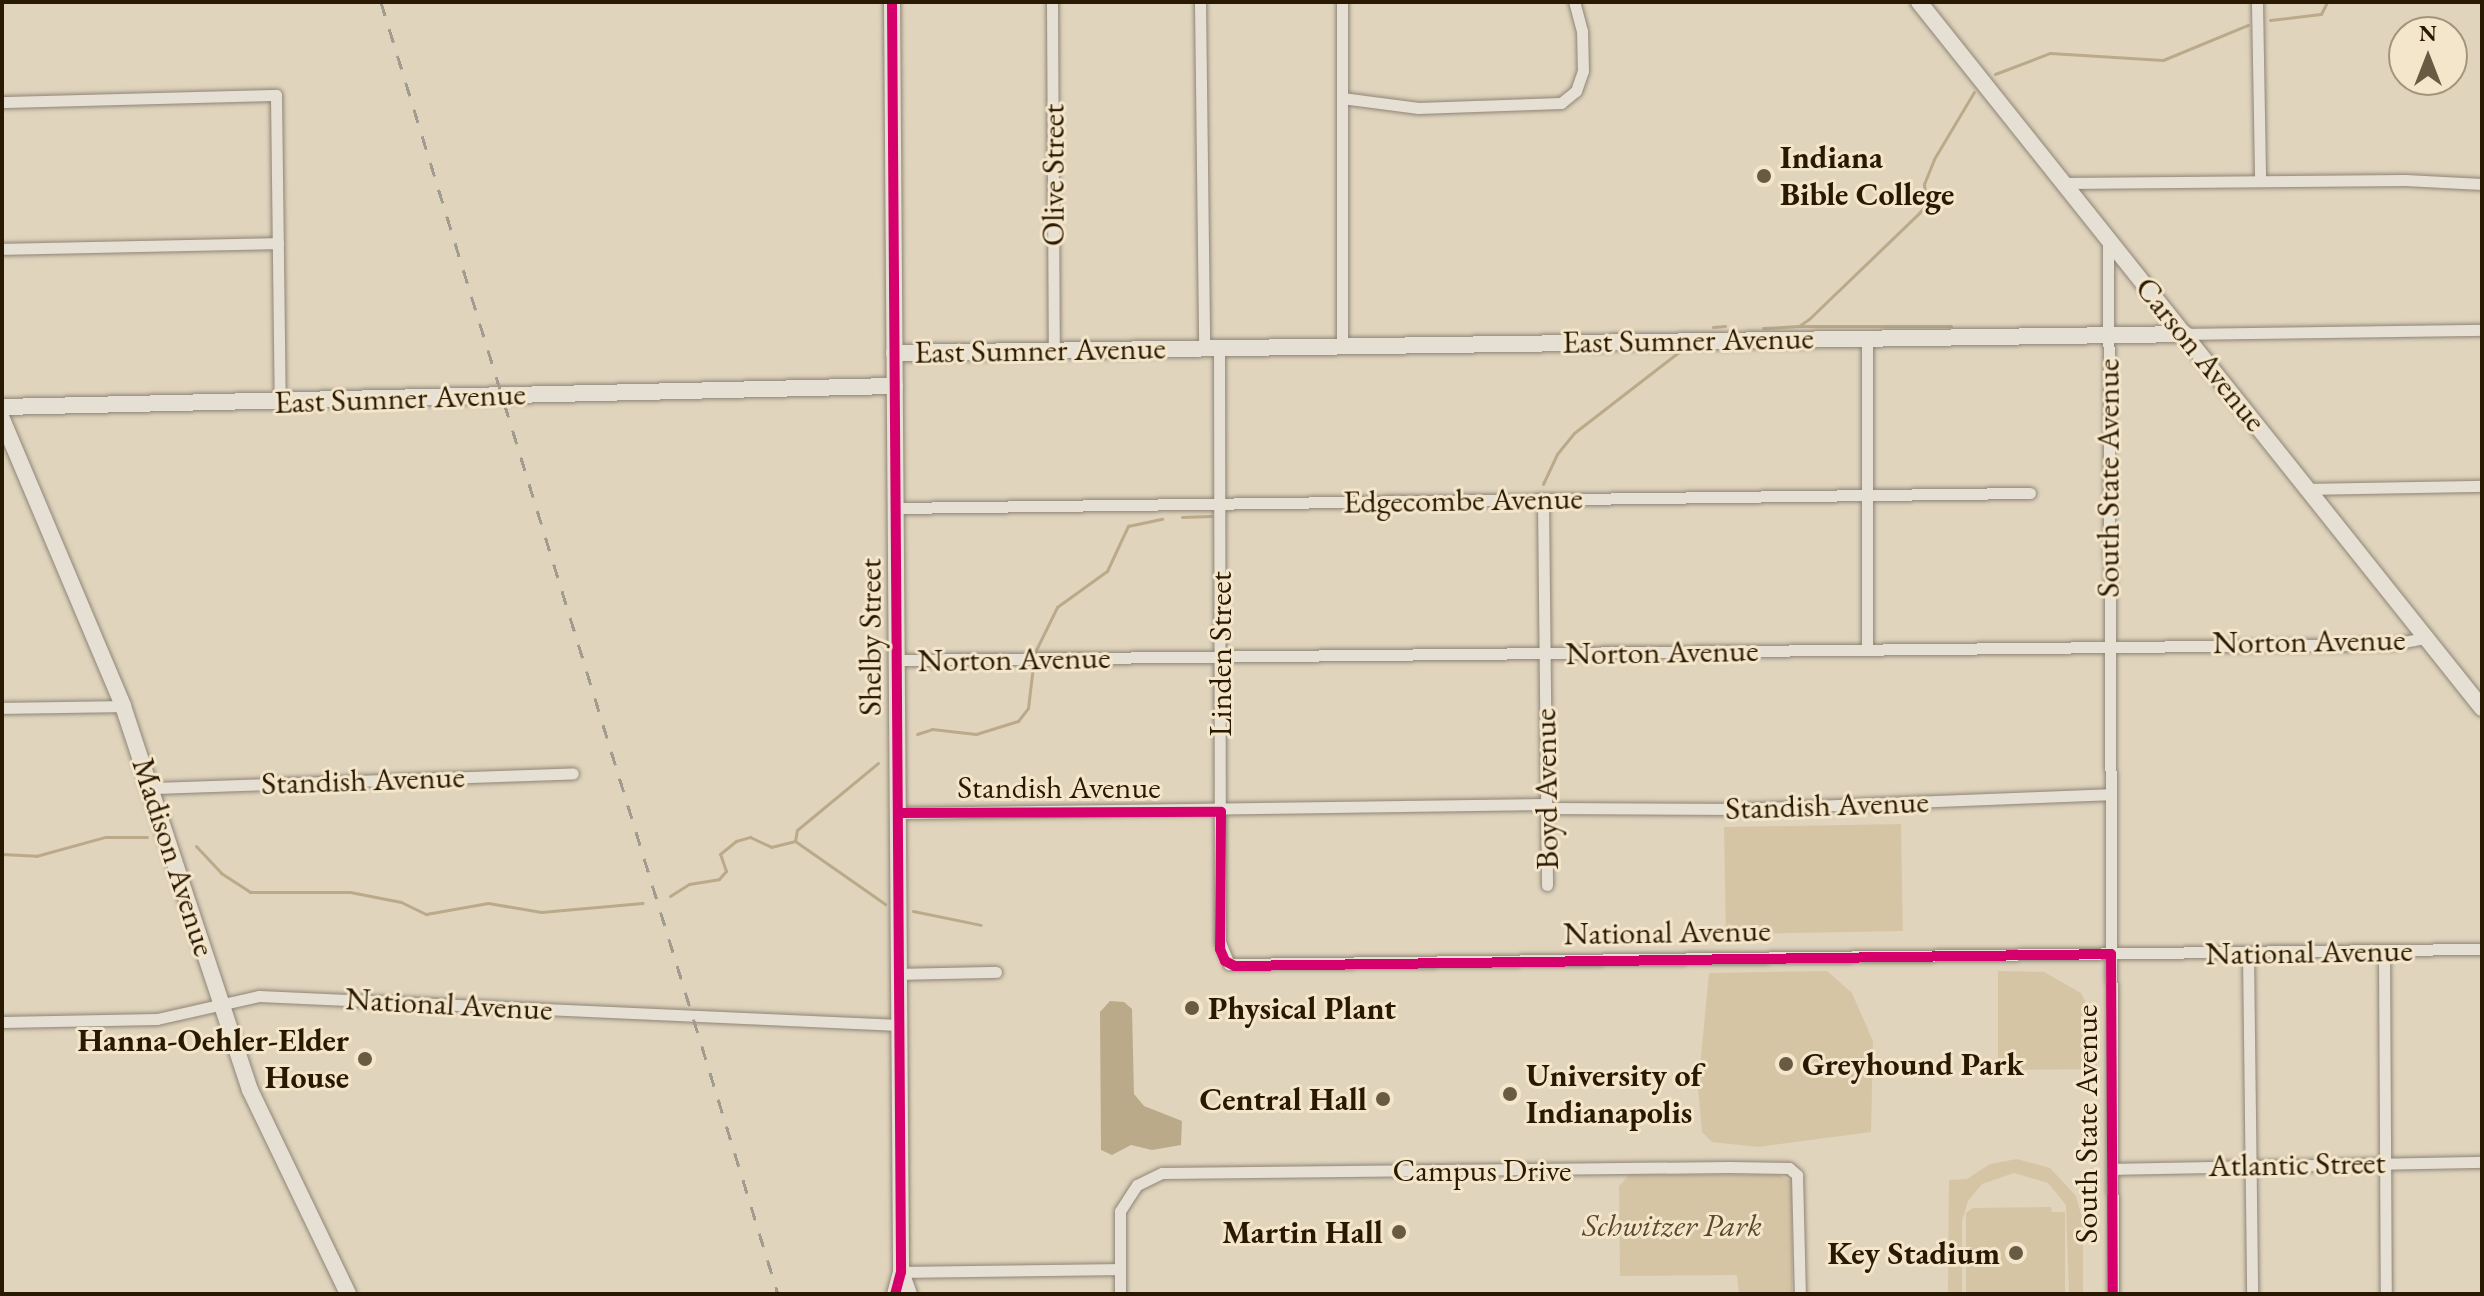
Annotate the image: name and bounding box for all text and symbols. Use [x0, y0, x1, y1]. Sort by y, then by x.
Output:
north arrow [2388, 16, 2468, 96]
text: N [2419, 19, 2437, 48]
street label: Olive Street [1034, 104, 1072, 246]
place label: Indiana Bible College [1780, 139, 1954, 214]
marker: Indiana Bible College [1755, 167, 1773, 185]
street label: Carson Avenue [2127, 269, 2275, 439]
street label: East Sumner Avenue [1562, 319, 1814, 361]
street label: East Sumner Avenue [914, 329, 1166, 371]
street label: South State Avenue [2089, 359, 2127, 597]
street label: East Sumner Avenue [274, 374, 526, 422]
street label: Edgecombe Avenue [1343, 479, 1583, 521]
street label: Shelby Street [851, 558, 889, 716]
street label: Linden Street [1201, 571, 1239, 737]
street label: Norton Avenue [2212, 620, 2406, 662]
street label: Norton Avenue [1565, 631, 1759, 673]
street label: Norton Avenue [917, 638, 1111, 680]
street label: Boyd Avenue [1525, 708, 1567, 870]
street label: Madison Avenue [124, 753, 224, 961]
street label: Standish Avenue [261, 757, 465, 803]
street label: Standish Avenue [957, 768, 1161, 806]
street label: Standish Avenue [1725, 782, 1929, 828]
street label: National Avenue [1563, 911, 1771, 953]
street label: National Avenue [2205, 931, 2413, 973]
street label: National Avenue [344, 979, 554, 1029]
place label: Physical Plant [1208, 989, 1396, 1027]
marker: Physical Plant [1183, 999, 1201, 1017]
street label: South State Avenue [2067, 1005, 2105, 1243]
place label: Hanna-Oehler-Elder House [77, 1022, 349, 1097]
place label: Greyhound Park [1802, 1045, 2024, 1083]
marker: Hanna-Oehler-Elder House [356, 1050, 374, 1068]
marker: Greyhound Park [1777, 1055, 1795, 1073]
place label: University of Indianapolis [1526, 1057, 1702, 1132]
place label: Central Hall [1200, 1080, 1367, 1118]
marker: University of Indianapolis [1501, 1085, 1519, 1103]
marker: Central Hall [1374, 1090, 1392, 1108]
street label: Atlantic Street [2208, 1143, 2386, 1185]
street label: Campus Drive [1393, 1151, 1571, 1189]
park label: Schwitzer Park [1582, 1206, 1762, 1244]
place label: Martin Hall [1222, 1213, 1383, 1251]
marker: Martin Hall [1390, 1223, 1408, 1241]
place label: Key Stadium [1828, 1234, 2000, 1272]
marker: Key Stadium [2007, 1244, 2025, 1262]

